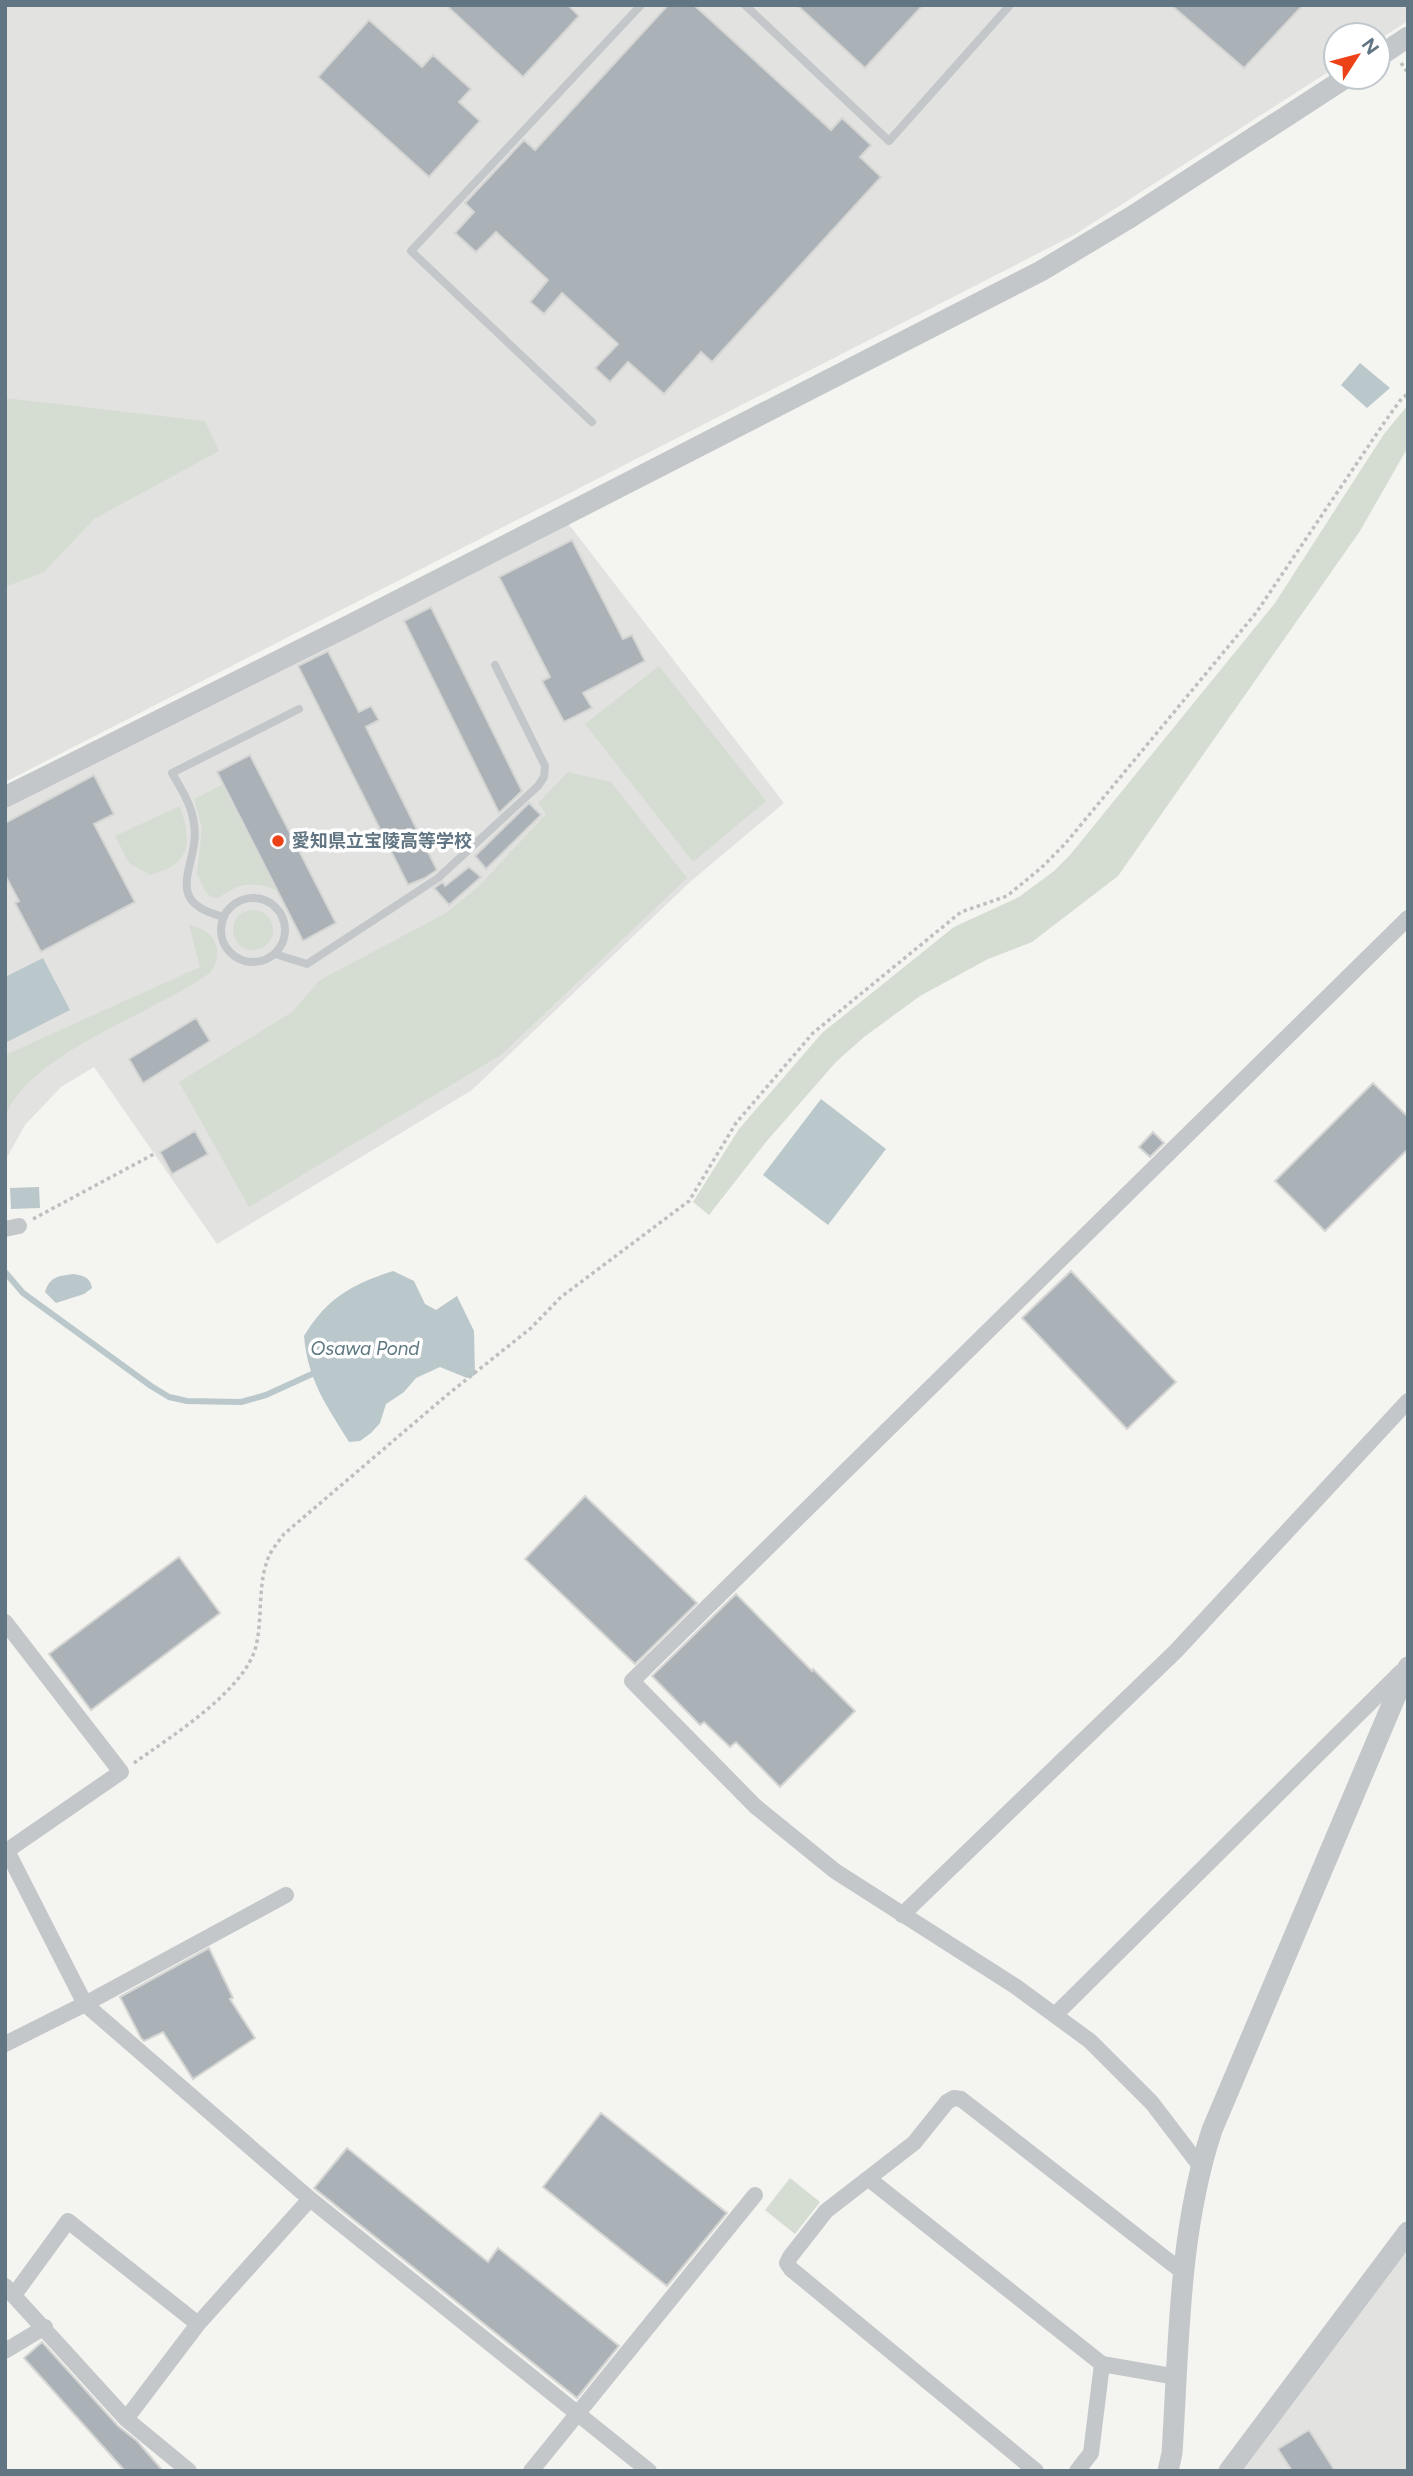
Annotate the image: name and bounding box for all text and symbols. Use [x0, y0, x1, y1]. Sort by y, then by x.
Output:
north arrow [1322, 21, 1392, 91]
text: N [1357, 34, 1384, 59]
place label: 愛知県立宝陵高等学校 [292, 830, 472, 852]
marker: 愛知県立宝陵高等学校 [270, 833, 286, 849]
water label: Osawa Pond [310, 1337, 420, 1360]

